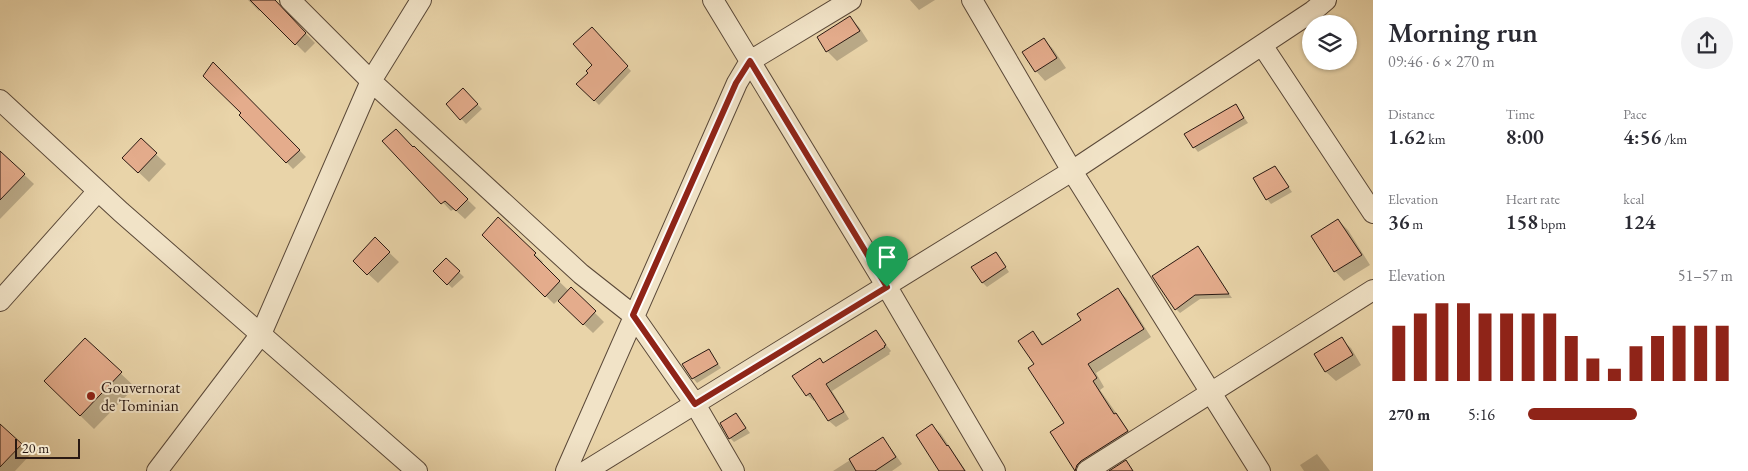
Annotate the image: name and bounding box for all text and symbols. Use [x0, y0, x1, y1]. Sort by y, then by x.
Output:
text: Morning run [1388, 14, 1538, 50]
map controls [1302, 15, 1357, 70]
button: layers [1302, 15, 1357, 70]
button: share [1681, 17, 1733, 69]
text: 09:46 · 6 × 270 m [1388, 51, 1495, 72]
text: Distance [1388, 105, 1435, 123]
text: Time [1506, 105, 1535, 123]
text: Pace [1623, 105, 1647, 123]
text: 1.62 [1388, 123, 1425, 150]
text: 8:00 [1506, 123, 1544, 150]
text: 4:56 [1623, 123, 1661, 150]
text: km [1425, 130, 1446, 148]
text: /km [1661, 130, 1687, 148]
text: Elevation [1388, 190, 1438, 208]
text: Heart rate [1506, 190, 1560, 208]
text: kcal [1623, 190, 1644, 208]
text: 36 [1388, 208, 1410, 235]
text: 158 [1506, 208, 1538, 235]
text: 124 [1623, 208, 1656, 235]
text: m [1410, 215, 1423, 233]
text: bpm [1538, 215, 1566, 233]
pin [866, 236, 908, 287]
icon: arrive [873, 243, 901, 271]
text: Elevation [1388, 265, 1446, 286]
text: 51–57 m [1678, 265, 1733, 286]
place label: Gouvernorat de Tominian [101, 377, 180, 416]
marker: Gouvernorat de Tominian [85, 390, 97, 402]
text: 270 m [1388, 404, 1430, 425]
text: 5:16 [1468, 404, 1495, 425]
scale bar [15, 436, 80, 459]
text: 20 m [22, 439, 49, 457]

